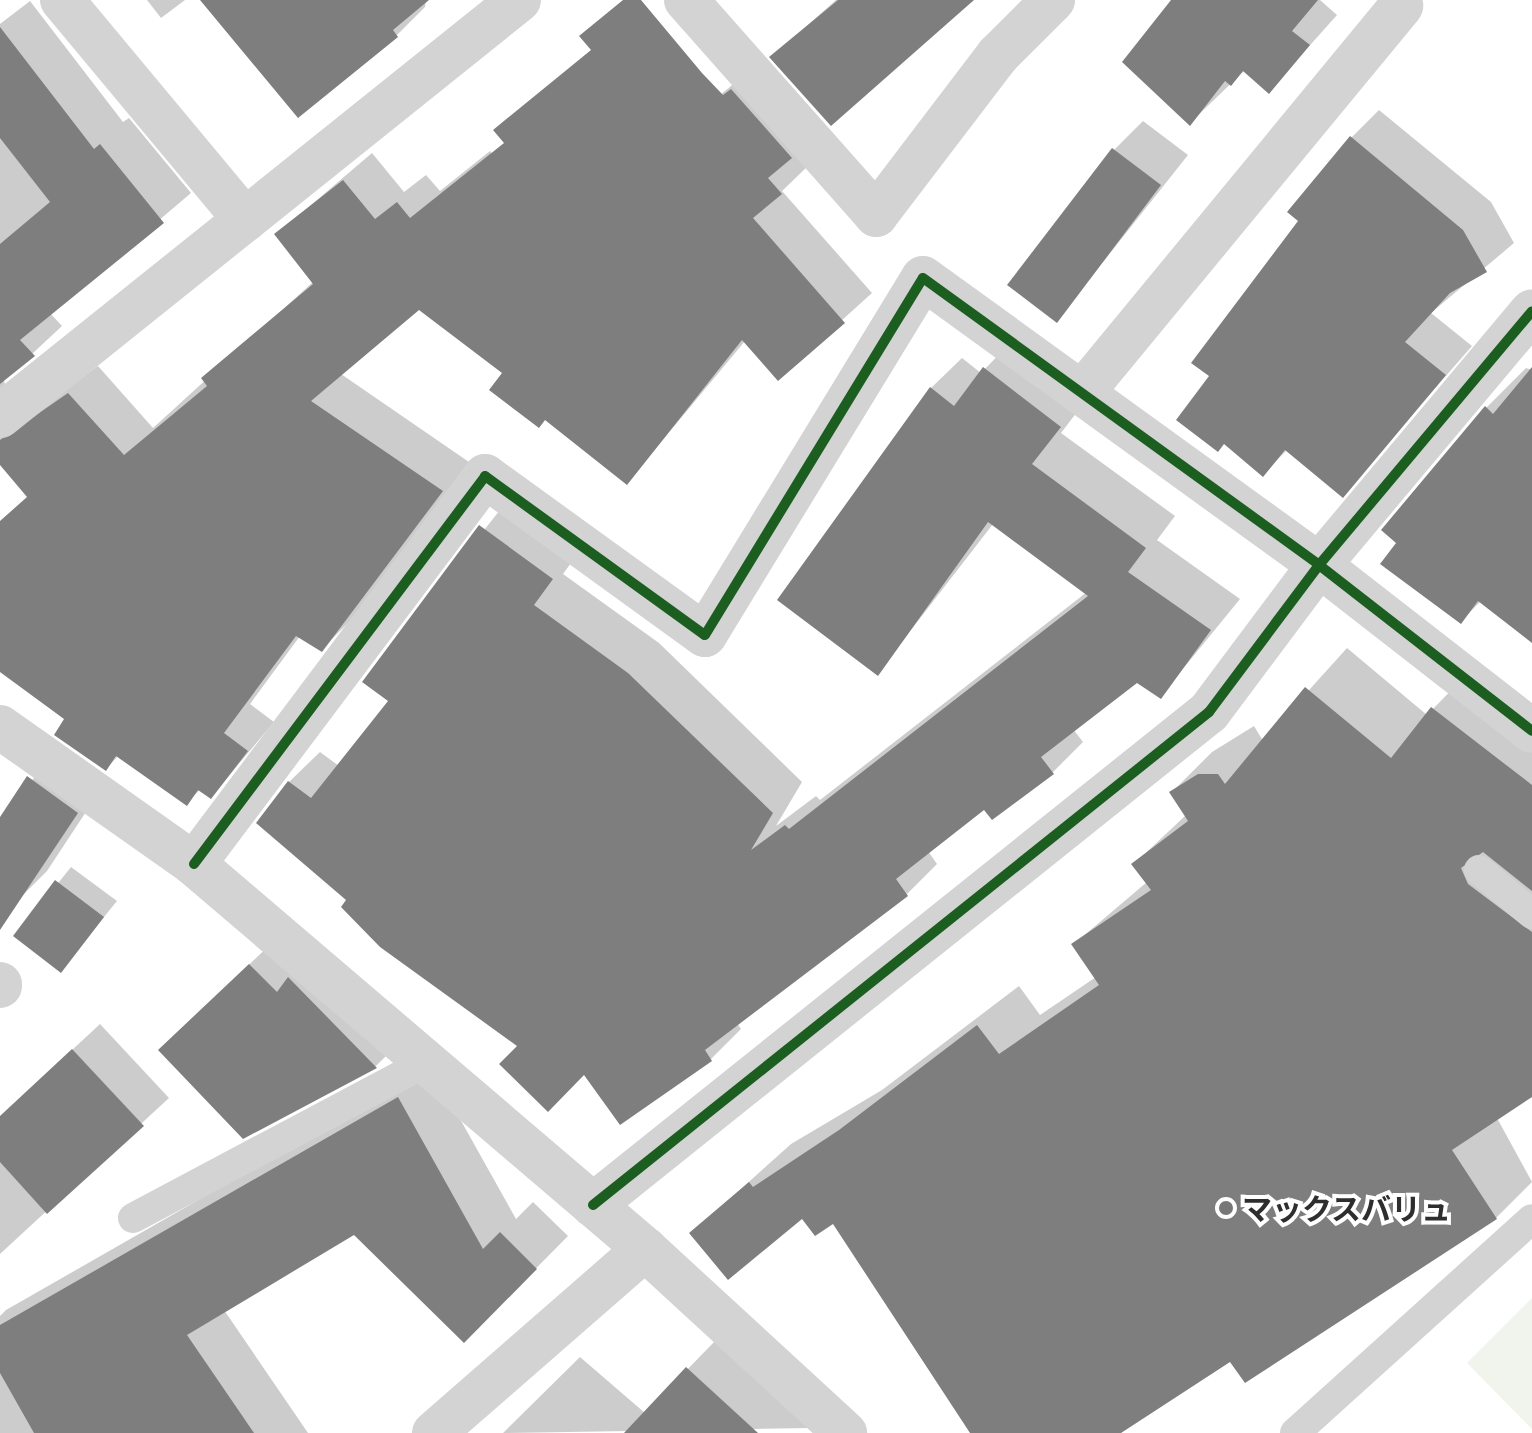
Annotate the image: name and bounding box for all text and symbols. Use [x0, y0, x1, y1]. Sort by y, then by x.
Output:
place label: マックスバリュ [1242, 1190, 1452, 1226]
marker: マックスバリュ [1217, 1199, 1235, 1217]

